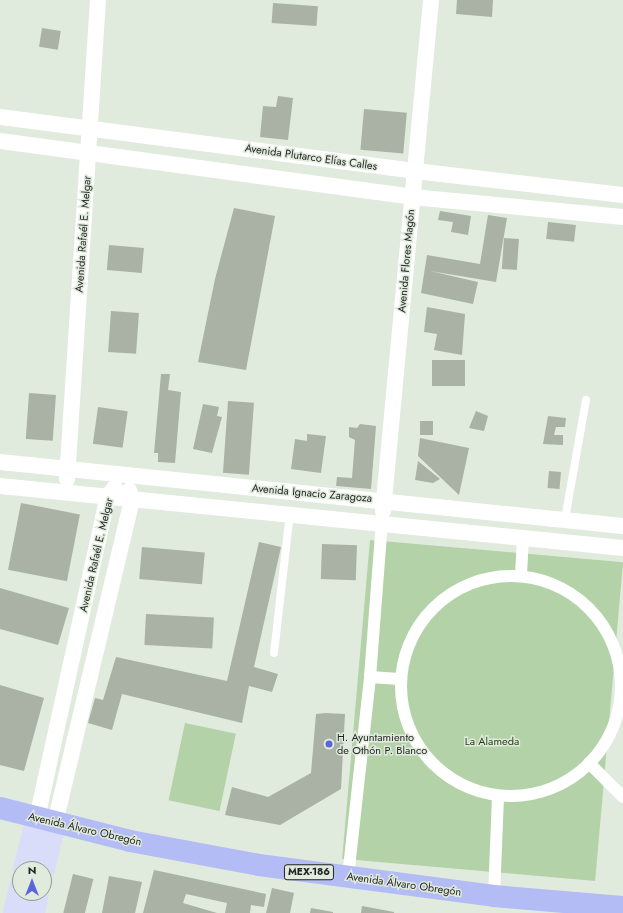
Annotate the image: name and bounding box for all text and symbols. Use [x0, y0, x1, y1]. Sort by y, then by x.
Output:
street label: Avenida Plutarco Elías Calles [244, 141, 378, 173]
street label: Avenida Rafaél E. Melgar [72, 175, 94, 293]
street label: Avenida Flores Magón [395, 209, 417, 313]
street label: Avenida Ignacio Zaragoza [251, 481, 373, 505]
street label: Avenida Rafaél E. Melgar [76, 497, 116, 613]
place label: H. Ayuntamiento de Othón P. Blanco [337, 731, 427, 757]
park label: La Alameda [465, 734, 519, 748]
marker: H. Ayuntamiento de Othón P. Blanco [324, 739, 334, 749]
street label: Avenida Álvaro Obregón [27, 810, 143, 848]
north arrow [12, 861, 52, 901]
text: N [28, 862, 36, 878]
road number: MEX-186 [283, 864, 335, 880]
street label: Avenida Álvaro Obregón [346, 869, 462, 899]

